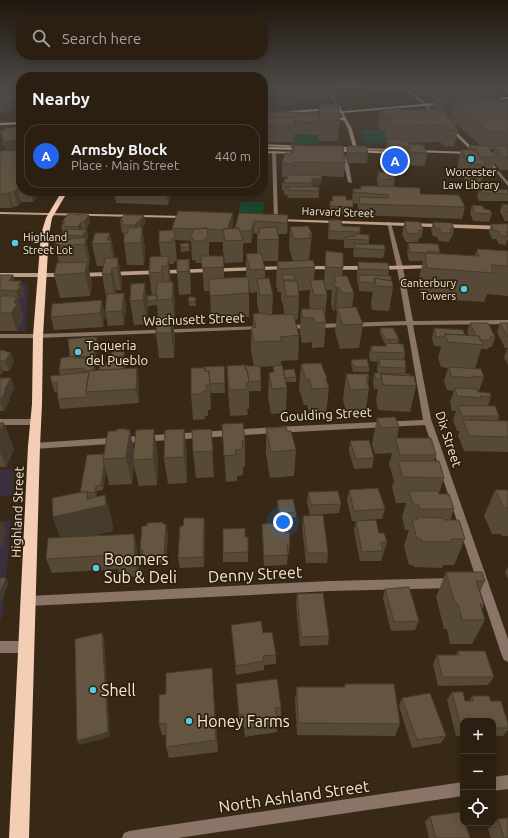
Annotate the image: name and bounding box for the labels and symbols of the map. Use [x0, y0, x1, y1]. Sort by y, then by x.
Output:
pin: A [382, 146, 408, 176]
marker: Worcester Law Library [466, 154, 476, 164]
place label: Worcester Law Library [443, 166, 500, 191]
street label: Harvard Street [302, 205, 375, 219]
place label: Highland Street Lot [23, 231, 73, 256]
marker: Highland Street Lot [10, 238, 20, 248]
place label: Canterbury Towers [400, 277, 457, 302]
marker: Canterbury Towers [459, 284, 469, 294]
street label: Wachusett Street [143, 310, 245, 328]
place label: Taqueria del Pueblo [86, 338, 148, 367]
marker: Taqueria del Pueblo [73, 347, 83, 357]
street label: Goulding Street [280, 405, 372, 423]
street label: Dix Street [433, 409, 465, 469]
street label: Highland Street [8, 466, 26, 558]
your location [273, 512, 293, 532]
place label: Boomers Sub & Deli [104, 550, 177, 586]
marker: Boomers Sub & Deli [91, 563, 101, 573]
street label: Denny Street [207, 563, 303, 585]
place label: Shell [101, 681, 136, 699]
marker: Shell [88, 685, 98, 695]
place label: Honey Farms [197, 712, 290, 730]
marker: Honey Farms [184, 716, 194, 726]
street label: North Ashland Street [218, 776, 371, 815]

